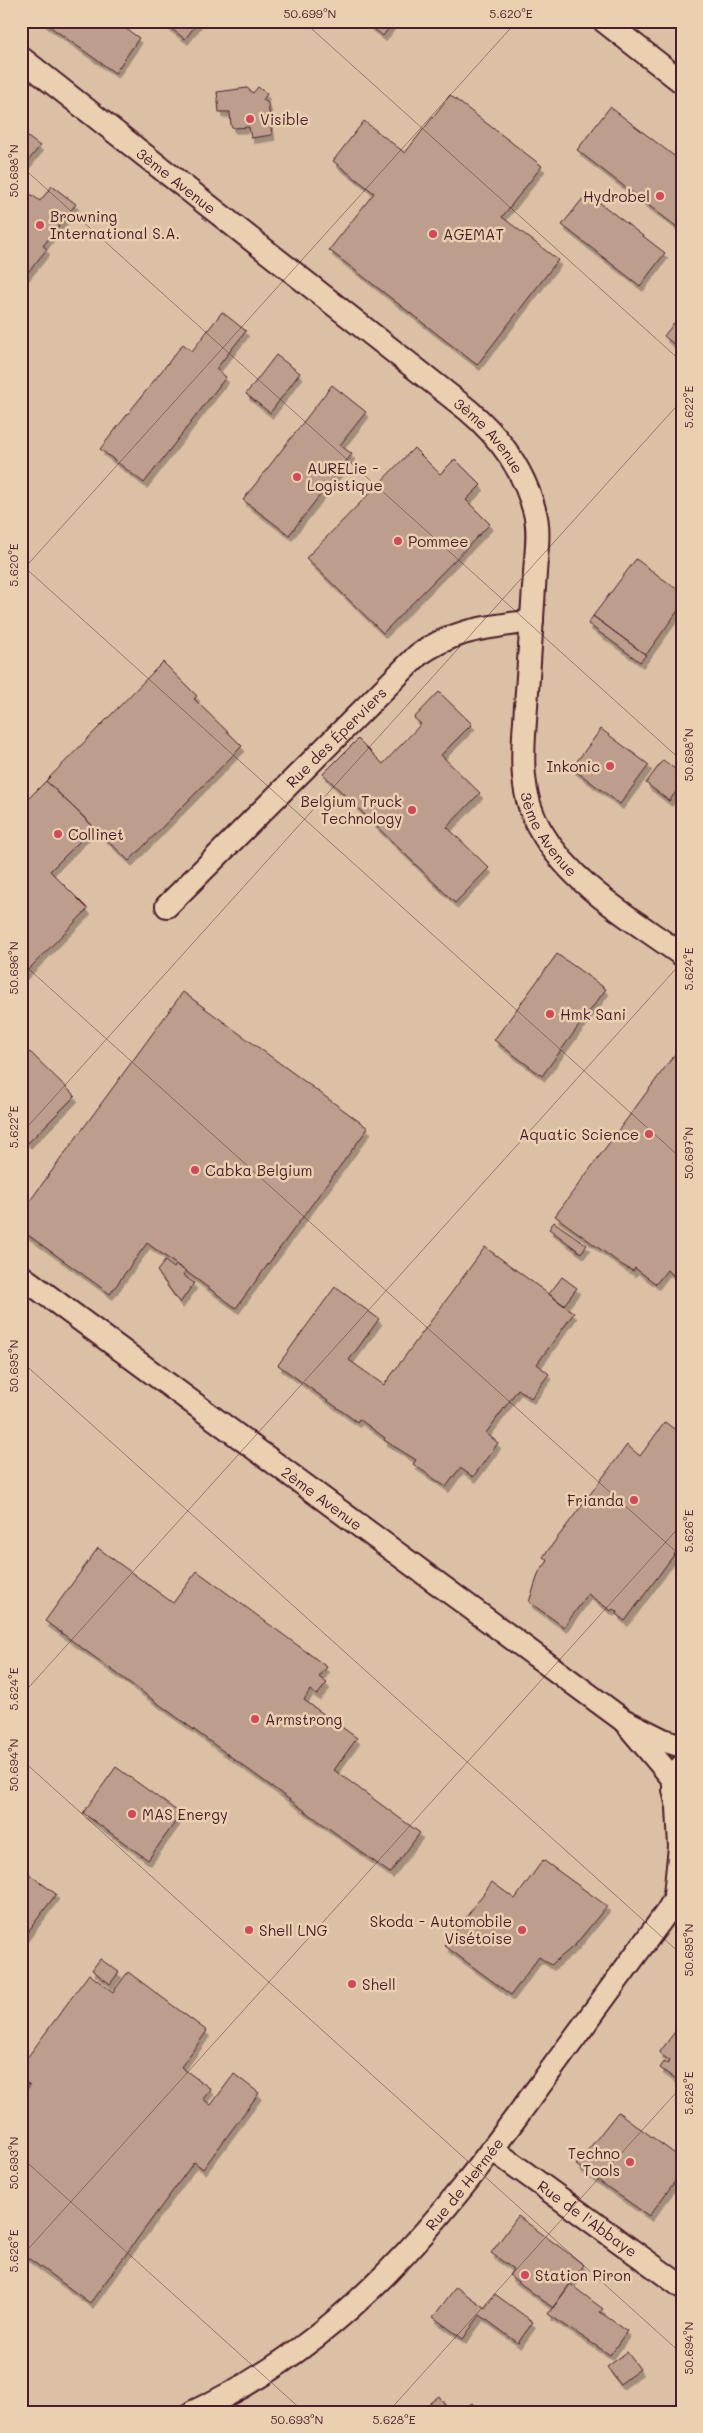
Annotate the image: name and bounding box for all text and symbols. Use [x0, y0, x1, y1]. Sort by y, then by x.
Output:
text: 50.699°N [284, 5, 336, 21]
text: 5.620°E [489, 5, 533, 21]
place label: Visible [260, 109, 309, 129]
marker: Visible [244, 113, 256, 125]
street label: 3ème Avenue [133, 143, 221, 218]
text: 50.698°N [5, 144, 21, 198]
place label: Hydrobel [583, 186, 650, 206]
marker: Hydrobel [654, 190, 666, 202]
place label: Browning International S.A. [50, 206, 180, 243]
marker: Browning International S.A. [34, 219, 46, 231]
place label: AGEMAT [443, 224, 504, 244]
marker: AGEMAT [427, 228, 439, 240]
text: 5.622°E [680, 386, 696, 428]
street label: 3ème Avenue [450, 393, 528, 477]
place label: AURELie - Logistique [307, 458, 383, 495]
marker: AURELie - Logistique [291, 471, 303, 483]
place label: Pommee [408, 531, 469, 551]
marker: Pommee [392, 535, 404, 547]
text: 5.620°E [5, 543, 21, 587]
street label: Rue des Éperviers [281, 682, 391, 792]
text: 50.698°N [680, 728, 696, 782]
place label: Inkonic [547, 756, 600, 776]
marker: Inkonic [604, 760, 616, 772]
street label: 3ème Avenue [516, 790, 582, 881]
place label: Belgium Truck Technology [301, 791, 402, 828]
marker: Belgium Truck Technology [406, 804, 418, 816]
place label: Collinet [68, 824, 124, 844]
marker: Collinet [52, 828, 64, 840]
text: 50.696°N [5, 941, 21, 995]
text: 5.624°E [680, 947, 696, 991]
place label: Hmk Sani [560, 1004, 626, 1024]
marker: Hmk Sani [544, 1008, 556, 1020]
text: 5.622°E [5, 1106, 21, 1148]
place label: Aquatic Science [519, 1124, 639, 1144]
text: 50.697°N [680, 1127, 696, 1179]
marker: Aquatic Science [643, 1128, 655, 1140]
place label: Cabka Belgium [205, 1160, 313, 1180]
marker: Cabka Belgium [189, 1164, 201, 1176]
text: 50.695°N [5, 1340, 21, 1392]
street label: 2ème Avenue [278, 1462, 366, 1534]
place label: Frianda [567, 1490, 624, 1510]
marker: Frianda [628, 1494, 640, 1506]
text: 5.626°E [680, 1509, 696, 1553]
text: 5.624°E [5, 1667, 21, 1711]
place label: Armstrong [265, 1709, 342, 1729]
marker: Armstrong [249, 1713, 261, 1725]
text: 50.694°N [5, 1739, 21, 1791]
place label: MAS Energy [142, 1804, 228, 1824]
marker: MAS Energy [126, 1808, 138, 1820]
place label: Skoda - Automobile Visétoise [370, 1911, 512, 1948]
place label: Shell LNG [259, 1920, 328, 1940]
marker: Shell LNG [243, 1924, 255, 1936]
marker: Skoda - Automobile Visétoise [516, 1924, 528, 1936]
text: 50.695°N [680, 1924, 696, 1976]
place label: Shell [362, 1974, 396, 1994]
marker: Shell [346, 1978, 358, 1990]
text: 5.628°E [680, 2071, 696, 2115]
street label: Rue de Hermée [421, 2133, 508, 2234]
text: 50.693°N [5, 2137, 21, 2189]
place label: Techno Tools [568, 2143, 620, 2180]
marker: Techno Tools [624, 2156, 636, 2168]
street label: Rue de l'Abbaye [534, 2175, 641, 2261]
text: 5.626°E [5, 2229, 21, 2273]
place label: Station Piron [535, 2265, 631, 2285]
marker: Station Piron [519, 2269, 531, 2281]
text: 50.694°N [680, 2322, 696, 2374]
text: 50.693°N [271, 2411, 323, 2427]
text: 5.628°E [372, 2411, 416, 2427]

